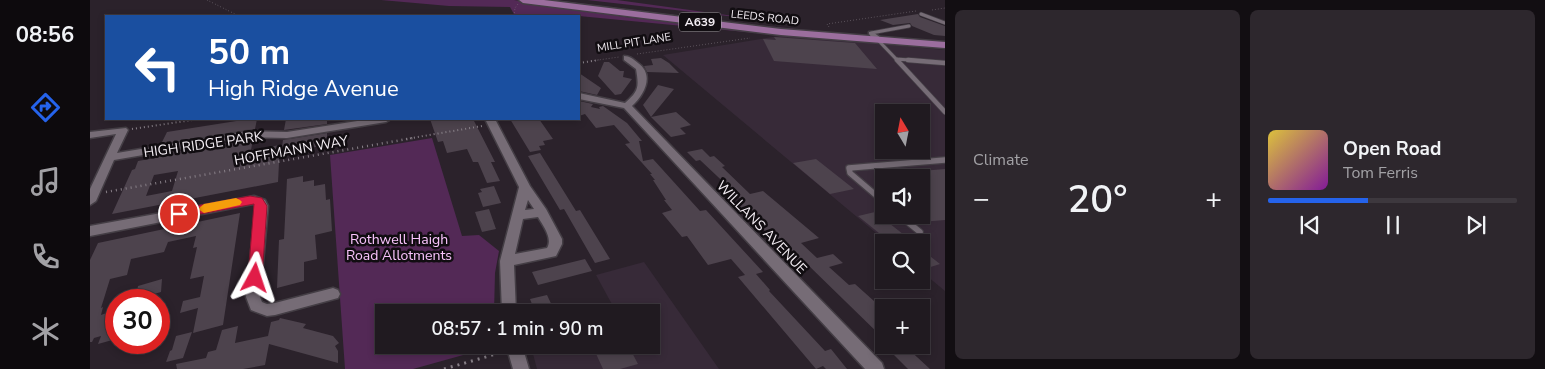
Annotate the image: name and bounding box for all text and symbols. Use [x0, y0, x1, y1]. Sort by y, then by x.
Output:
street label: LEEDS ROAD [730, 6, 800, 29]
road number: A639 [679, 13, 721, 32]
text: 08:56 [16, 20, 74, 50]
text: 50 m [208, 29, 290, 76]
street label: MILL PIT LANE [596, 29, 672, 56]
icon: left [125, 35, 190, 100]
text: High Ridge Avenue [208, 74, 399, 104]
icon: directions [28, 90, 63, 125]
north arrow [875, 104, 930, 159]
map controls [875, 104, 930, 354]
street label: HIGH RIDGE PARK [142, 127, 264, 162]
street label: HOFFMANN WAY [233, 131, 350, 170]
text: Open Road [1343, 136, 1441, 162]
text: Climate [973, 149, 1028, 171]
text: Tom Ferris [1343, 162, 1418, 184]
icon: music [28, 164, 63, 199]
button: sound [875, 169, 930, 224]
text: 20° [1068, 174, 1127, 225]
street label: WILLANS AVENUE [712, 177, 811, 278]
text: − [973, 180, 990, 218]
text: + [1205, 180, 1222, 218]
pin [158, 193, 200, 235]
icon: arrive [165, 200, 193, 228]
icon: previous [1296, 211, 1324, 239]
icon: pause [1379, 211, 1407, 239]
icon: next [1462, 211, 1490, 239]
park label: Rothwell Haigh Road Allotments [346, 230, 452, 265]
button: search [875, 234, 930, 289]
icon: phone [28, 239, 63, 274]
position arrow [228, 251, 280, 303]
speed limit sign: 30 [105, 289, 170, 354]
button: + [875, 299, 930, 354]
icon: climate [28, 314, 63, 349]
text: 08:57 · 1 min · 90 m [432, 316, 603, 342]

